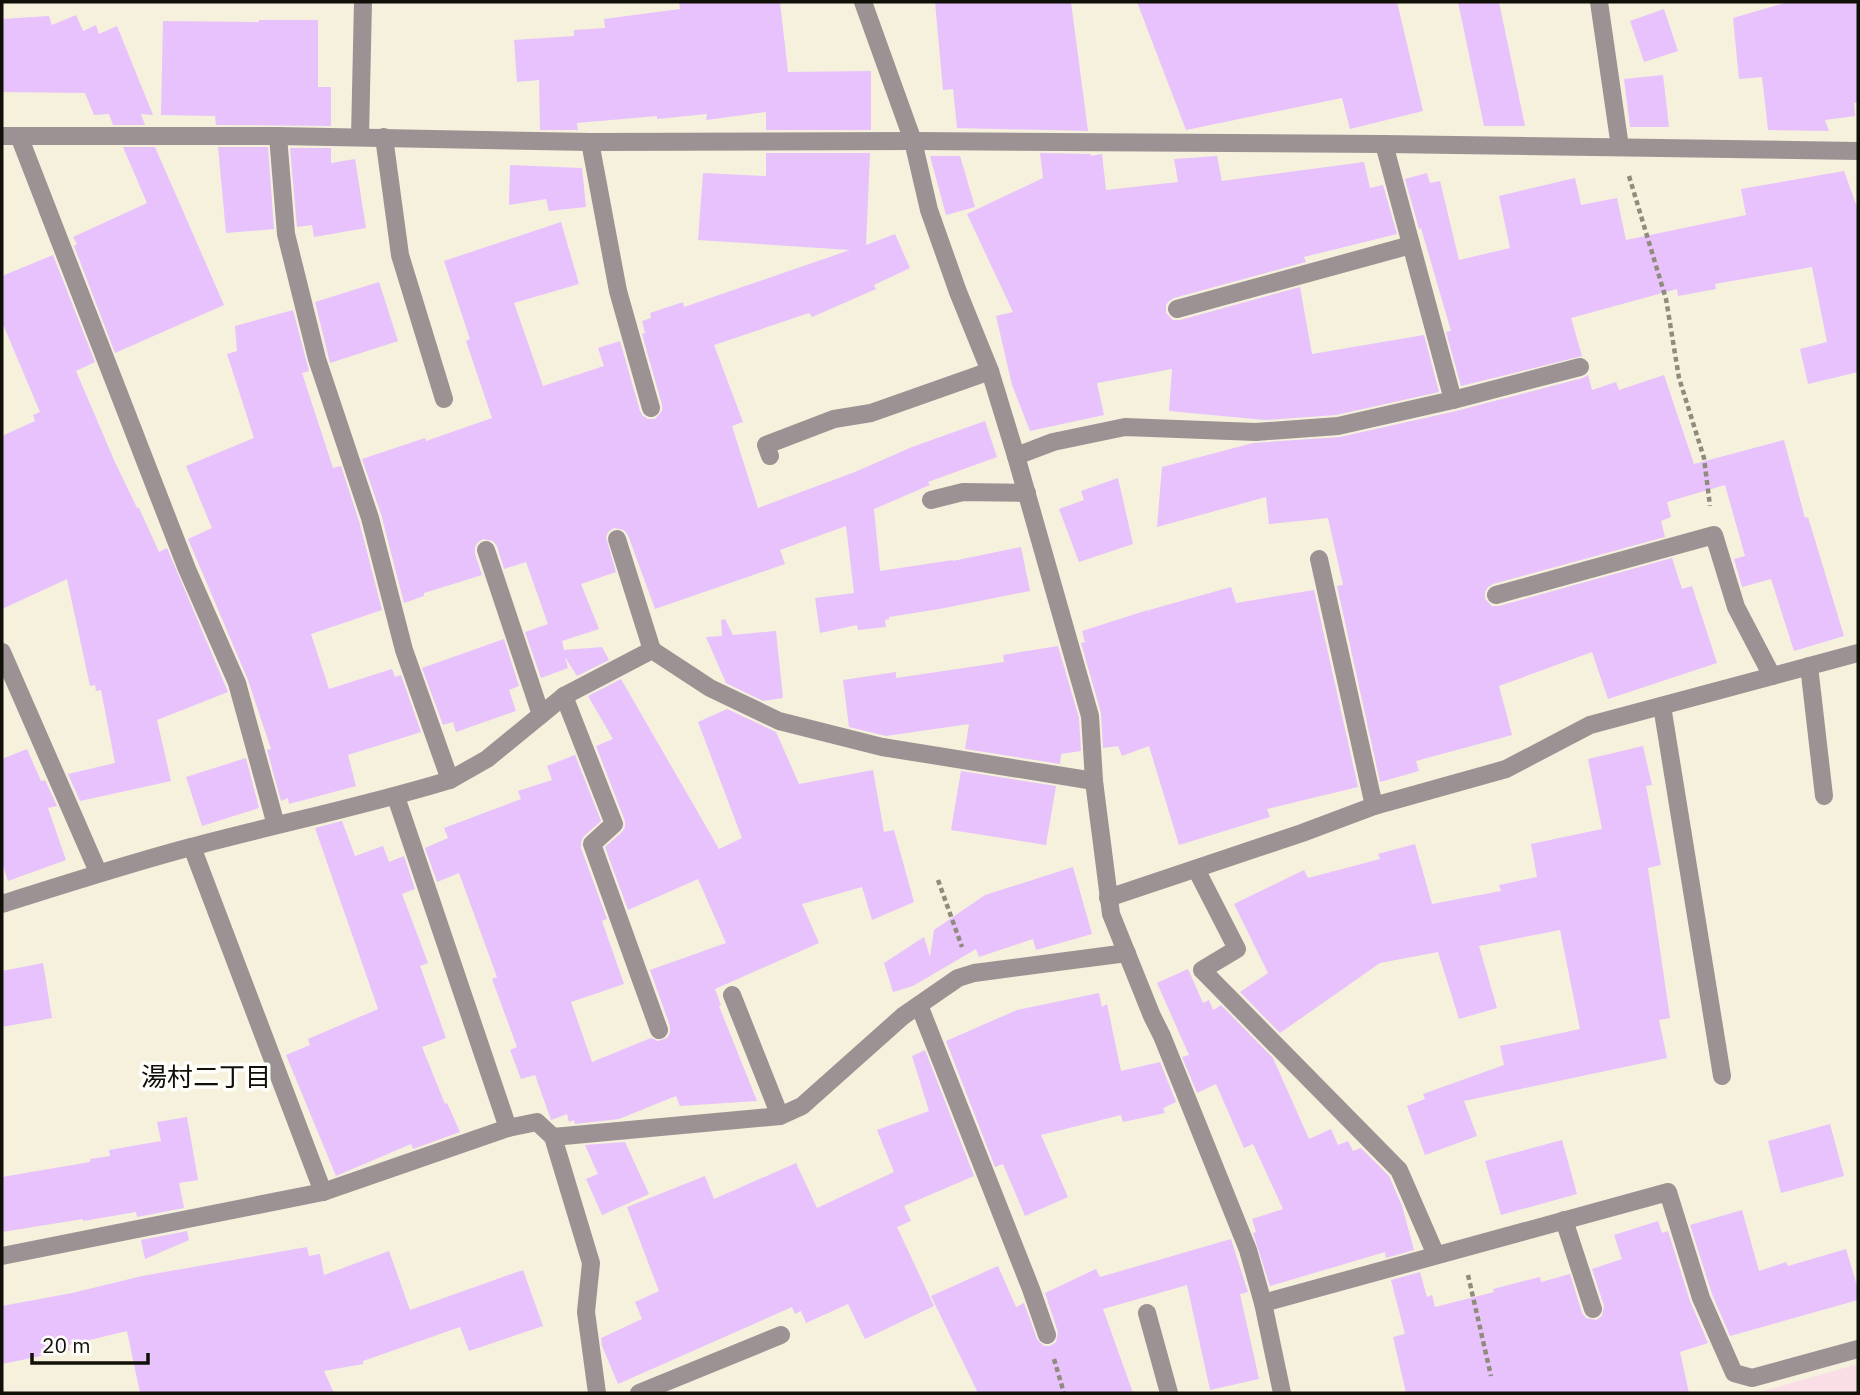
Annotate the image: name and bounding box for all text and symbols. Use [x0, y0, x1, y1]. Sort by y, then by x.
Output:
district label: 湯村二丁目 [141, 1059, 271, 1093]
scale bar [32, 1322, 147, 1366]
text: 20 m [42, 1331, 91, 1359]

